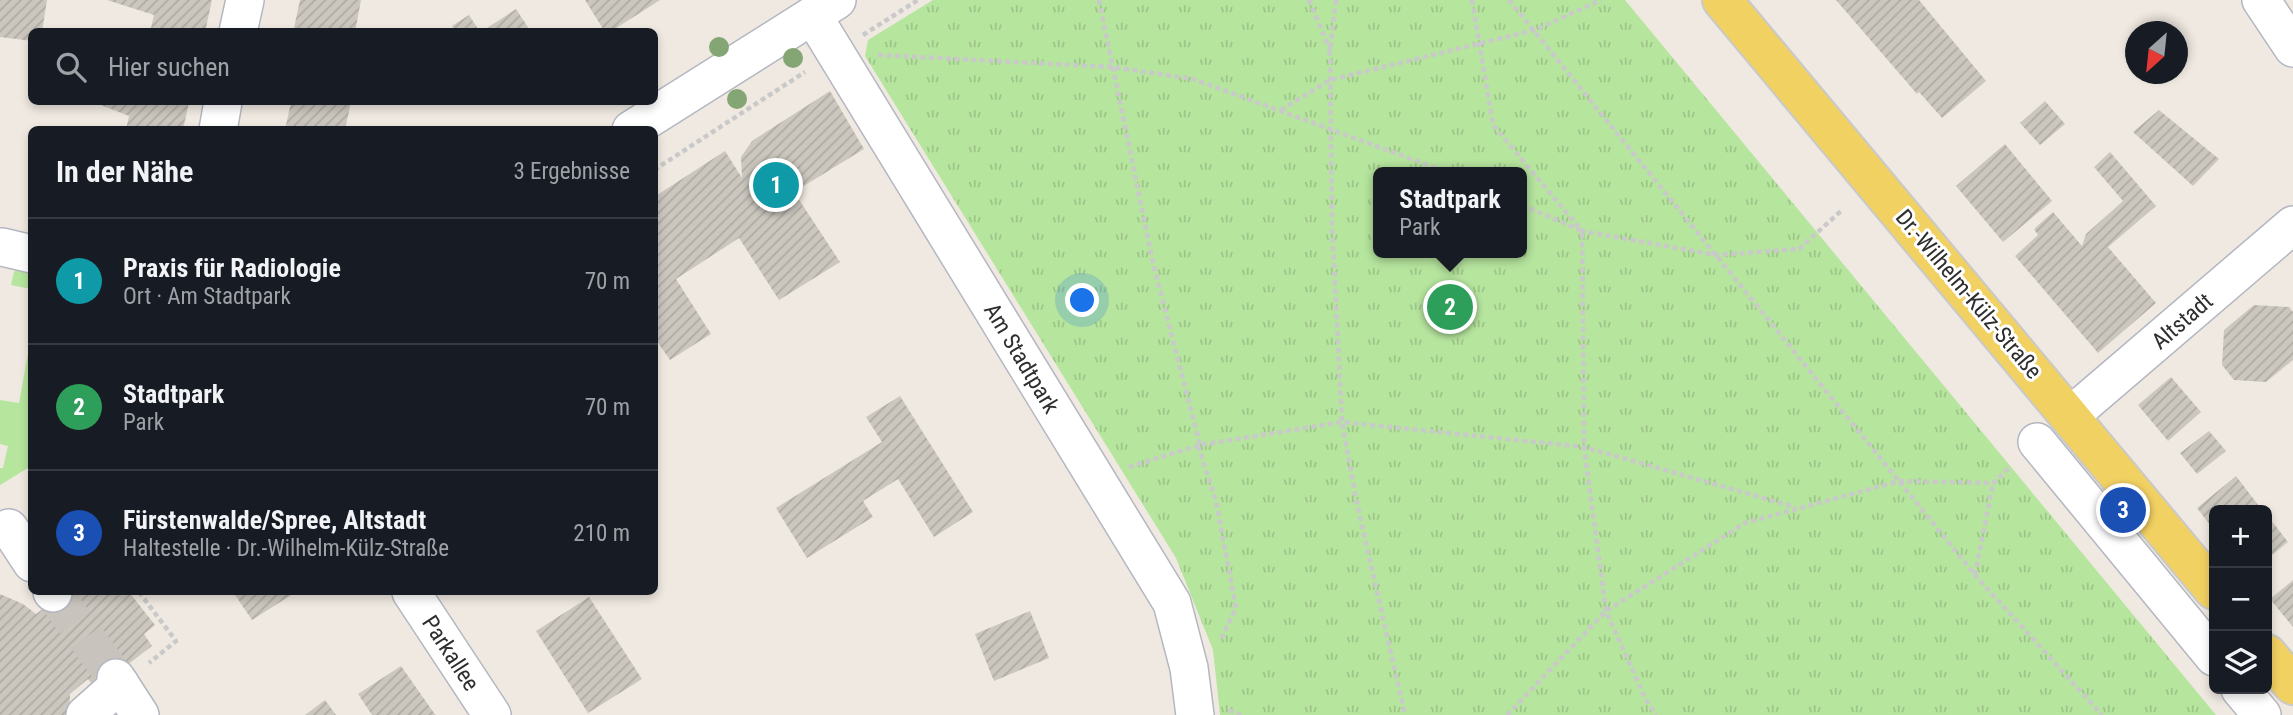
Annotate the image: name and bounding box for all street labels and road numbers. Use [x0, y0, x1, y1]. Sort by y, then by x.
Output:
street label: Dr.-Wilhelm-Külz-Straße [1890, 204, 2047, 384]
street label: Altstadt [2146, 288, 2218, 355]
street label: Am Stadtpark [978, 298, 1065, 419]
street label: Parkallee [416, 611, 485, 696]

